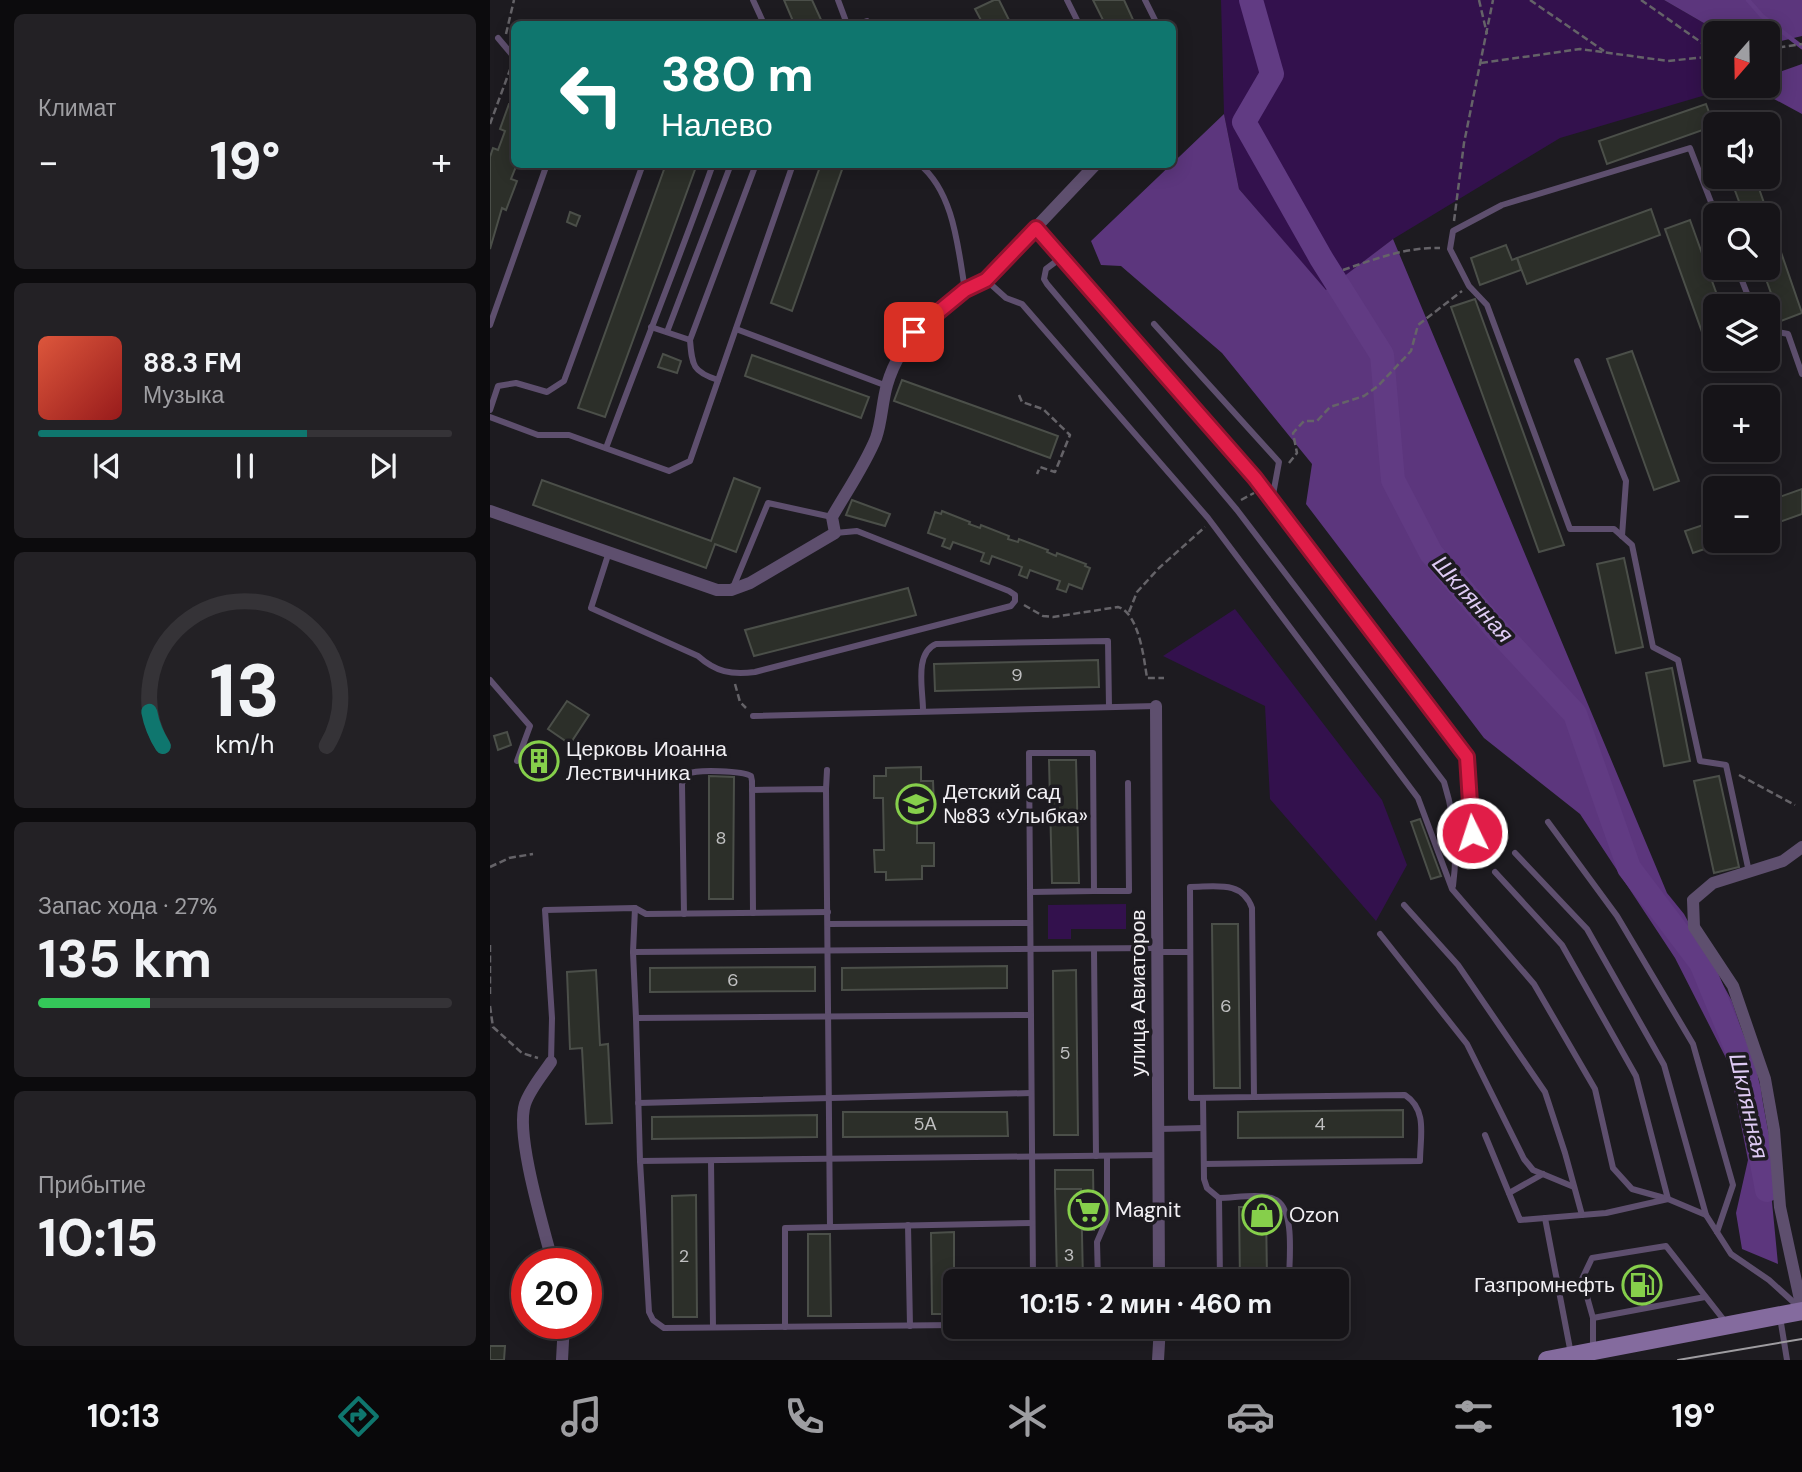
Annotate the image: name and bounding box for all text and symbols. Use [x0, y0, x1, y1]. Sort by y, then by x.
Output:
north arrow [1703, 21, 1780, 98]
map controls [1703, 21, 1780, 553]
text: 380 m [661, 42, 814, 106]
icon: left [546, 49, 637, 140]
text: Климат [38, 93, 116, 123]
text: Налево [661, 104, 773, 146]
button: sound [1703, 112, 1780, 189]
text: 19° [210, 127, 280, 195]
text: − [38, 137, 59, 187]
text: + [431, 137, 452, 187]
button: search [1703, 203, 1780, 280]
button: layers [1703, 294, 1780, 371]
pin [884, 302, 944, 362]
icon: arrive [895, 313, 933, 351]
text: 88.3 FM [143, 346, 242, 380]
text: Музыка [143, 380, 224, 410]
button: + [1703, 385, 1780, 462]
icon: previous [88, 447, 126, 485]
icon: pause [226, 447, 264, 485]
icon: next [364, 447, 402, 485]
button: − [1703, 476, 1780, 553]
water label: Шклянная [1426, 549, 1520, 649]
text: 13 [210, 644, 280, 739]
house number: 9 [1011, 663, 1023, 687]
text: km/h [215, 728, 275, 761]
place label: Церковь Иоанна Лествичника [566, 735, 727, 787]
building icon: Церковь Иоанна Лествичника [518, 740, 560, 782]
place label: Детский сад №83 «Улыбка» [943, 778, 1088, 830]
school or university icon: Детский сад №83 «Улыбка» [895, 783, 937, 825]
position arrow [1435, 796, 1509, 870]
house number: 8 [716, 826, 726, 850]
text: Запас хода · 27% [38, 891, 217, 921]
street label: улица Авиаторов [1124, 909, 1152, 1077]
text: 135 km [38, 925, 212, 993]
house number: 6 [727, 968, 739, 992]
house number: 6 [1220, 994, 1232, 1018]
house number: 5 [1060, 1041, 1070, 1065]
water label: Шклянная [1722, 1050, 1776, 1162]
house number: 5А [914, 1112, 937, 1136]
house number: 4 [1315, 1112, 1326, 1136]
text: Прибытие [38, 1170, 146, 1200]
supermarket icon: Magnit [1067, 1189, 1109, 1231]
shop icon: Ozon [1241, 1194, 1283, 1236]
place label: Magnit [1115, 1196, 1181, 1224]
place label: Ozon [1289, 1201, 1339, 1229]
text: 10:15 [38, 1204, 158, 1272]
house number: 3 [1064, 1243, 1074, 1267]
house number: 2 [679, 1244, 689, 1268]
speed limit sign: 20 [511, 1248, 602, 1339]
fuel station icon: Газпромнефть [1621, 1264, 1663, 1306]
place label: Газпромнефть [1474, 1271, 1615, 1299]
text: 10:15 · 2 мин · 460 m [1020, 1287, 1272, 1321]
icon: directions [334, 1392, 383, 1441]
icon: music [557, 1392, 606, 1441]
icon: phone [780, 1392, 829, 1441]
icon: climate [1003, 1392, 1052, 1441]
icon: car [1226, 1392, 1275, 1441]
icon: filters [1449, 1392, 1498, 1441]
text: 10:13 [87, 1395, 160, 1437]
text: 19° [1671, 1395, 1715, 1437]

